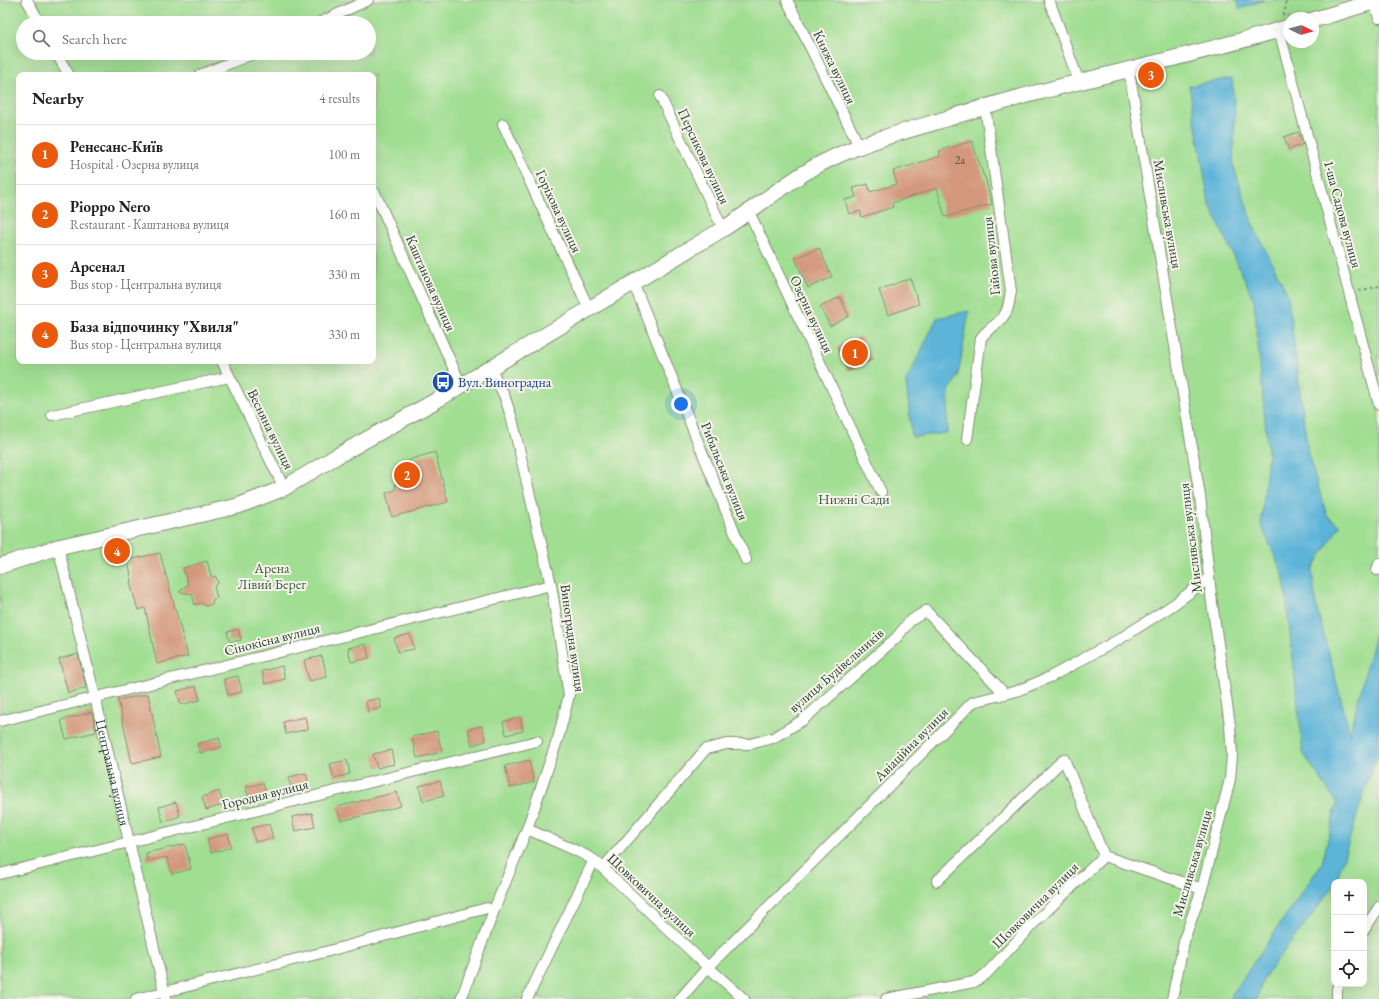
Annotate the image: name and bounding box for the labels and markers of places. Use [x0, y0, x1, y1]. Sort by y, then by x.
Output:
pin: 3 [1138, 60, 1164, 90]
pin: 1 [842, 338, 868, 368]
bus stop icon: Вул. Виноградна [430, 369, 456, 395]
place label: Вул. Виноградна [458, 373, 552, 391]
pin: 2 [394, 460, 420, 490]
pin: 4 [104, 536, 130, 566]

